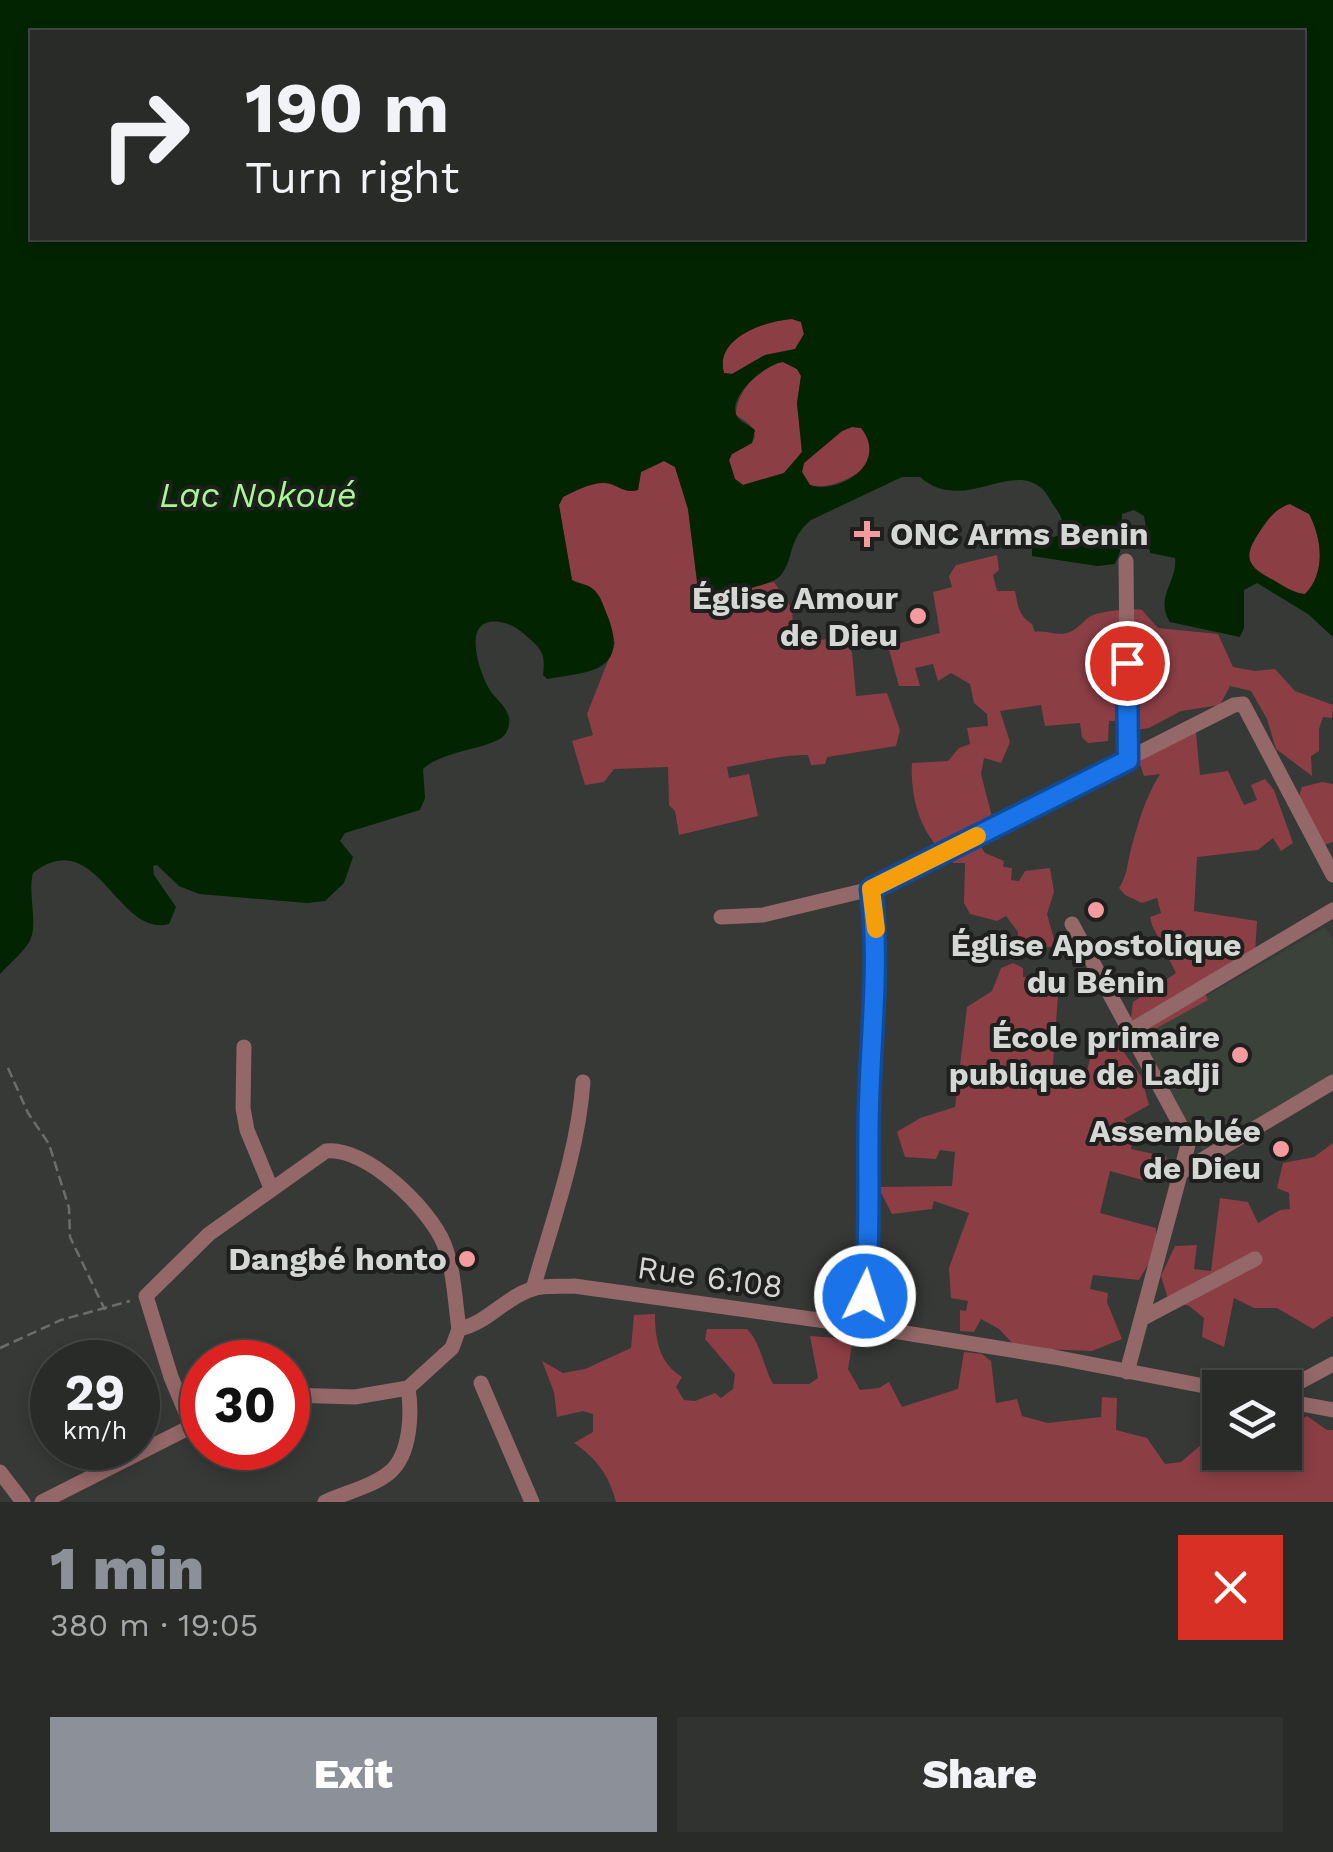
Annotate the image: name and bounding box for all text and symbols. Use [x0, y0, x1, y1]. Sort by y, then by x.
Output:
text: 190 m [245, 67, 449, 149]
icon: right [80, 70, 210, 200]
text: Turn right [245, 151, 459, 204]
water label: Lac Nokoué [159, 474, 357, 516]
place label: ONC Arms Benin [890, 515, 1149, 553]
marker: ONC Arms Benin [854, 521, 880, 547]
place label: Église Amour de Dieu [692, 579, 898, 654]
marker: Église Amour de Dieu [907, 605, 929, 627]
pin [1085, 621, 1170, 706]
icon: arrive [1100, 636, 1155, 691]
marker: Église Apostolique du Bénin [1085, 899, 1107, 921]
place label: Église Apostolique du Bénin [950, 926, 1242, 1001]
place label: École primaire publique de Ladji [949, 1018, 1220, 1093]
marker: École primaire publique de Ladji [1229, 1044, 1251, 1066]
place label: Assemblée de Dieu [1089, 1112, 1261, 1187]
marker: Assemblée de Dieu [1270, 1138, 1292, 1160]
place label: Dangbé honto [228, 1240, 447, 1278]
position arrow [813, 1244, 917, 1348]
marker: Dangbé honto [456, 1248, 478, 1270]
street label: Rue 6.108 [635, 1248, 785, 1306]
speed limit sign: 30 [180, 1340, 310, 1470]
text: 29 [65, 1363, 125, 1422]
map controls [1202, 1370, 1302, 1470]
button: layers [1202, 1370, 1302, 1470]
text: km/h [63, 1416, 127, 1445]
text: 1 min [50, 1533, 204, 1604]
button: close [1178, 1535, 1283, 1640]
text: 380 m · 19:05 [50, 1606, 258, 1644]
button: Exit [50, 1717, 657, 1832]
button: Share [677, 1717, 1283, 1832]

